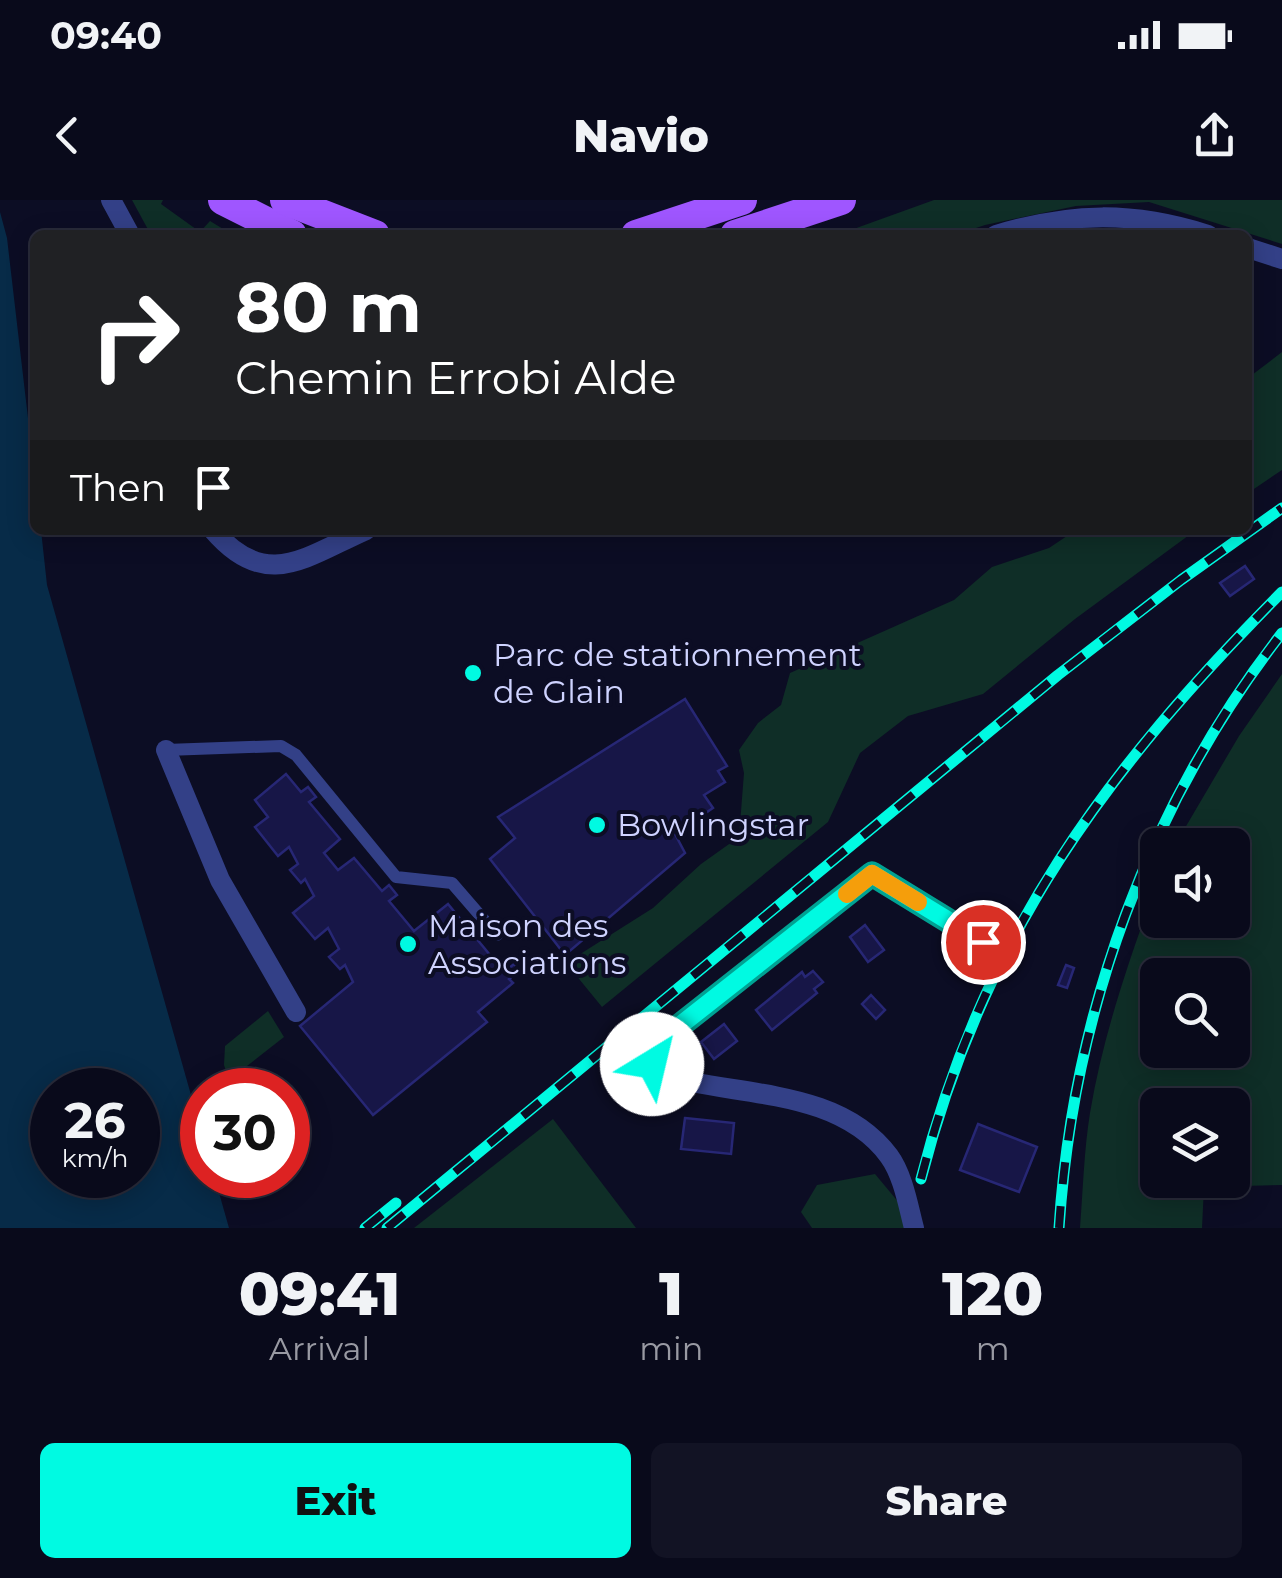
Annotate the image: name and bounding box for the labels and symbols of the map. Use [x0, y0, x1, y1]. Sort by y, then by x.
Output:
place label: Parc de stationnement de Glain [493, 635, 862, 711]
marker: Parc de stationnement de Glain [462, 662, 484, 684]
place label: Bowlingstar [617, 805, 809, 844]
marker: Bowlingstar [586, 814, 608, 836]
pin [941, 900, 1026, 985]
place label: Maison des Associations [428, 906, 626, 982]
marker: Maison des Associations [397, 933, 419, 955]
position arrow [600, 1012, 704, 1116]
speed limit sign: 30 [180, 1068, 310, 1198]

